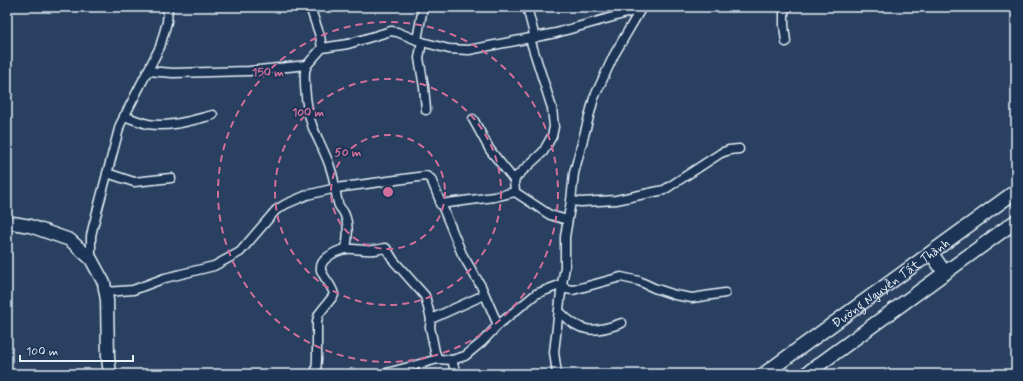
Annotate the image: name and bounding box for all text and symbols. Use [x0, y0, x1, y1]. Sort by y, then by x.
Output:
text: 150 m [252, 65, 284, 81]
text: 100 m [292, 105, 325, 121]
text: 50 m [335, 145, 362, 161]
centre of rings [381, 185, 395, 199]
street label: Đường Nguyễn Tất Thành [829, 235, 954, 332]
scale bar [20, 337, 133, 363]
text: 100 m [26, 344, 58, 360]

